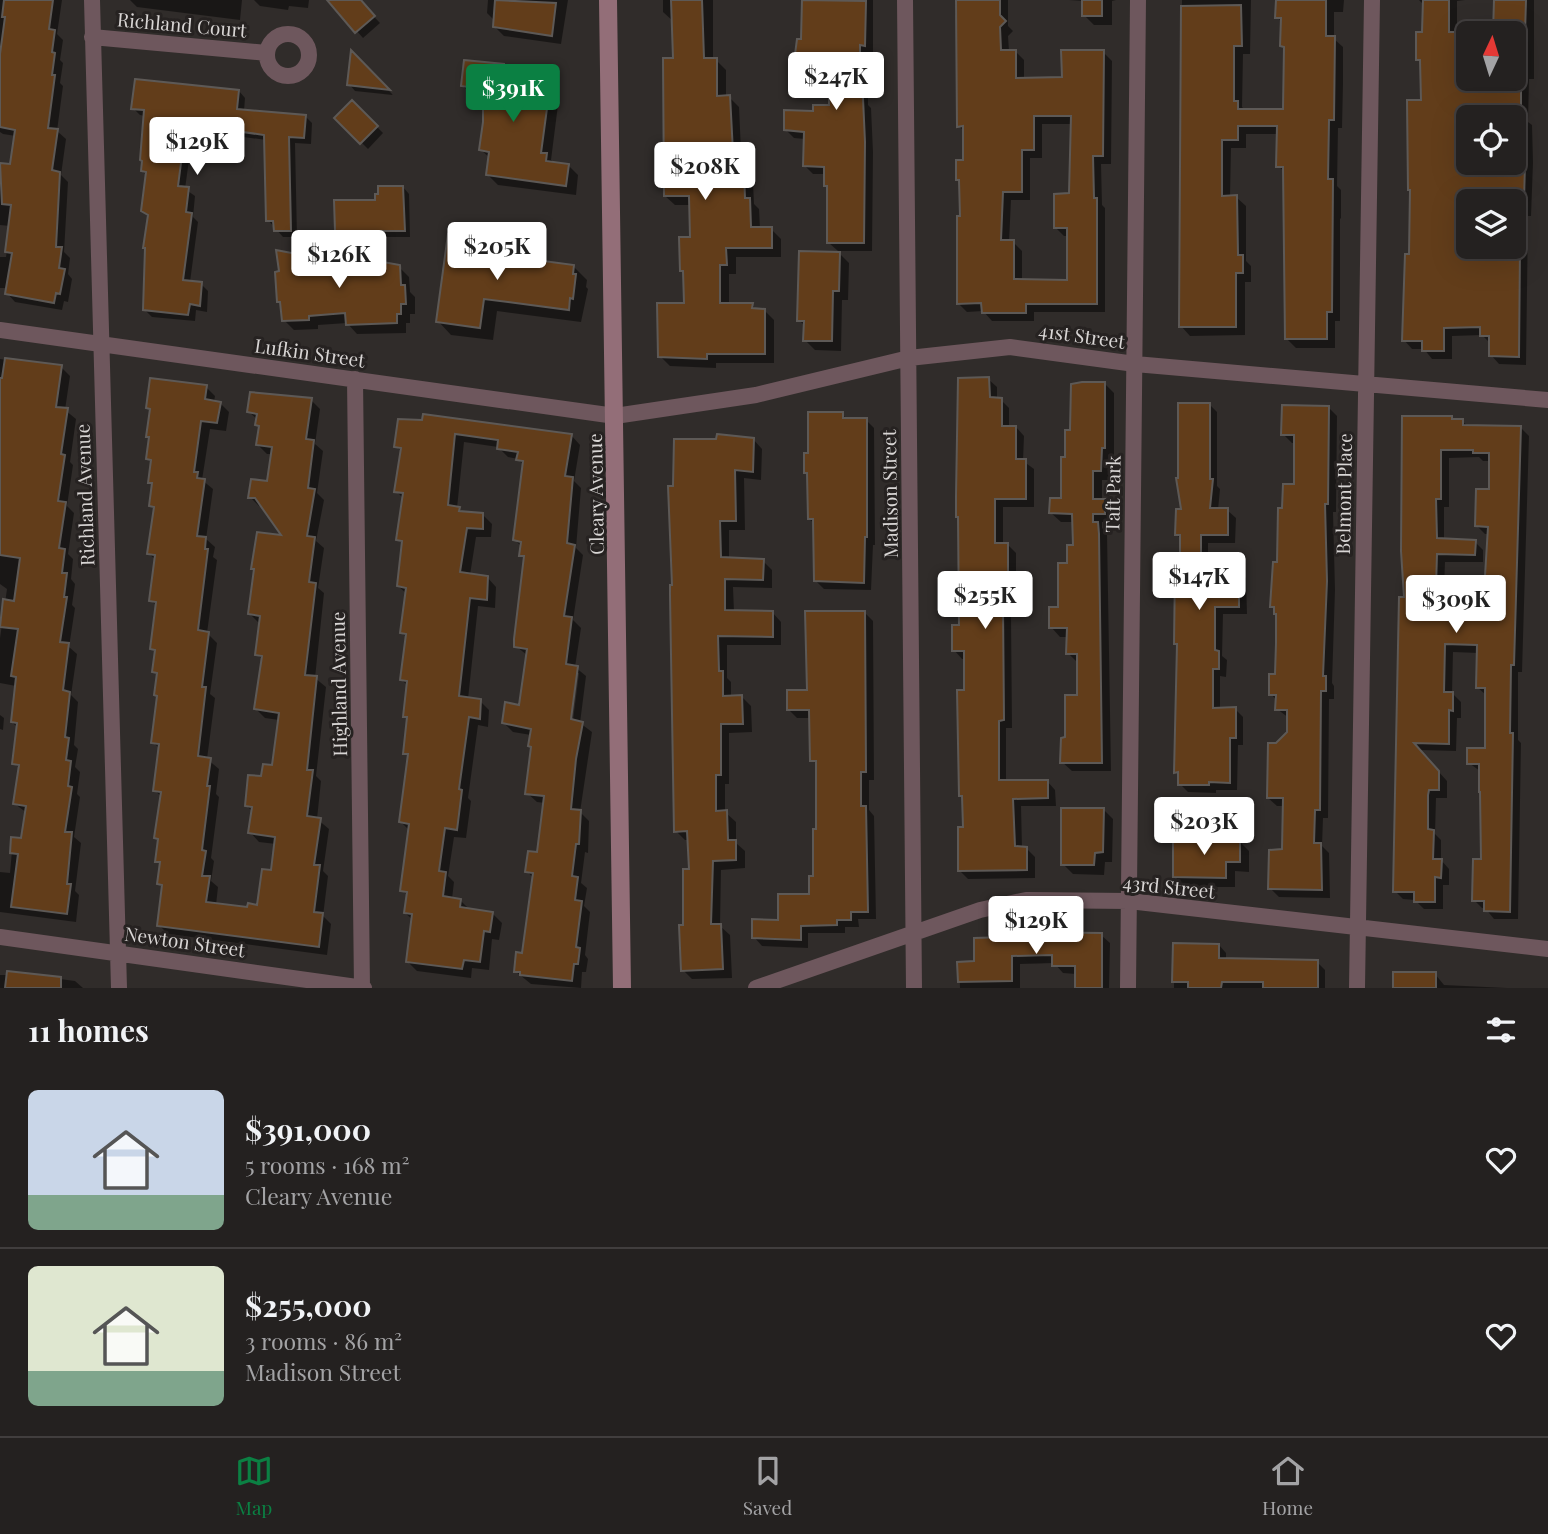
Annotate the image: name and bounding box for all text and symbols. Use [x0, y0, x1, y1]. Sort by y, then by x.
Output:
street label: Richland Court [116, 5, 248, 43]
north arrow [1456, 21, 1526, 91]
map controls [1456, 21, 1526, 259]
pin: $247K [787, 52, 885, 112]
text: $247K [804, 59, 868, 90]
pin: $391K [464, 64, 562, 124]
text: $391K [482, 71, 544, 102]
button: locate [1456, 105, 1526, 175]
pin: $129K [148, 118, 246, 177]
text: $129K [165, 124, 229, 155]
pin: $208K [656, 142, 754, 202]
text: $208K [670, 149, 740, 180]
button: layers [1456, 189, 1526, 259]
pin: $205K [448, 222, 546, 282]
text: $205K [463, 229, 531, 260]
pin: $126K [290, 230, 388, 290]
text: $126K [307, 237, 371, 268]
street label: 41st Street [1037, 316, 1127, 354]
street label: Lufkin Street [253, 331, 367, 373]
street label: Richland Avenue [69, 423, 99, 567]
street label: Madison Street [875, 429, 903, 558]
street label: Cleary Avenue [581, 433, 609, 555]
street label: Belmont Place [1329, 433, 1357, 555]
street label: Taft Park [1098, 455, 1126, 533]
pin: $147K [1150, 552, 1248, 612]
text: $147K [1169, 559, 1229, 590]
pin: $255K [936, 572, 1034, 631]
pin: $309K [1407, 576, 1505, 635]
text: $255K [954, 578, 1016, 609]
text: $309K [1422, 582, 1490, 613]
street label: Highland Avenue [324, 611, 352, 757]
pin: $203K [1155, 798, 1253, 857]
text: $203K [1170, 804, 1238, 835]
street label: 43rd Street [1122, 868, 1217, 904]
pin: $129K [987, 897, 1085, 956]
text: $129K [1004, 903, 1068, 934]
street label: Newton Street [123, 920, 247, 962]
text: 11 homes [28, 1010, 149, 1050]
icon: filters [1482, 1011, 1520, 1049]
text: $391,000 [245, 1109, 371, 1149]
icon: home [84, 1118, 168, 1202]
icon: heart [1482, 1141, 1520, 1179]
text: 5 rooms · 168 m² [245, 1149, 409, 1180]
text: Cleary Avenue [245, 1180, 392, 1211]
text: $255,000 [245, 1285, 372, 1325]
icon: home [84, 1294, 168, 1378]
icon: heart [1482, 1317, 1520, 1355]
text: 3 rooms · 86 m² [245, 1325, 402, 1356]
text: Madison Street [245, 1356, 401, 1387]
tab: Map [235, 1452, 273, 1520]
tab: Saved [743, 1452, 792, 1520]
tab: Home [1262, 1452, 1313, 1520]

